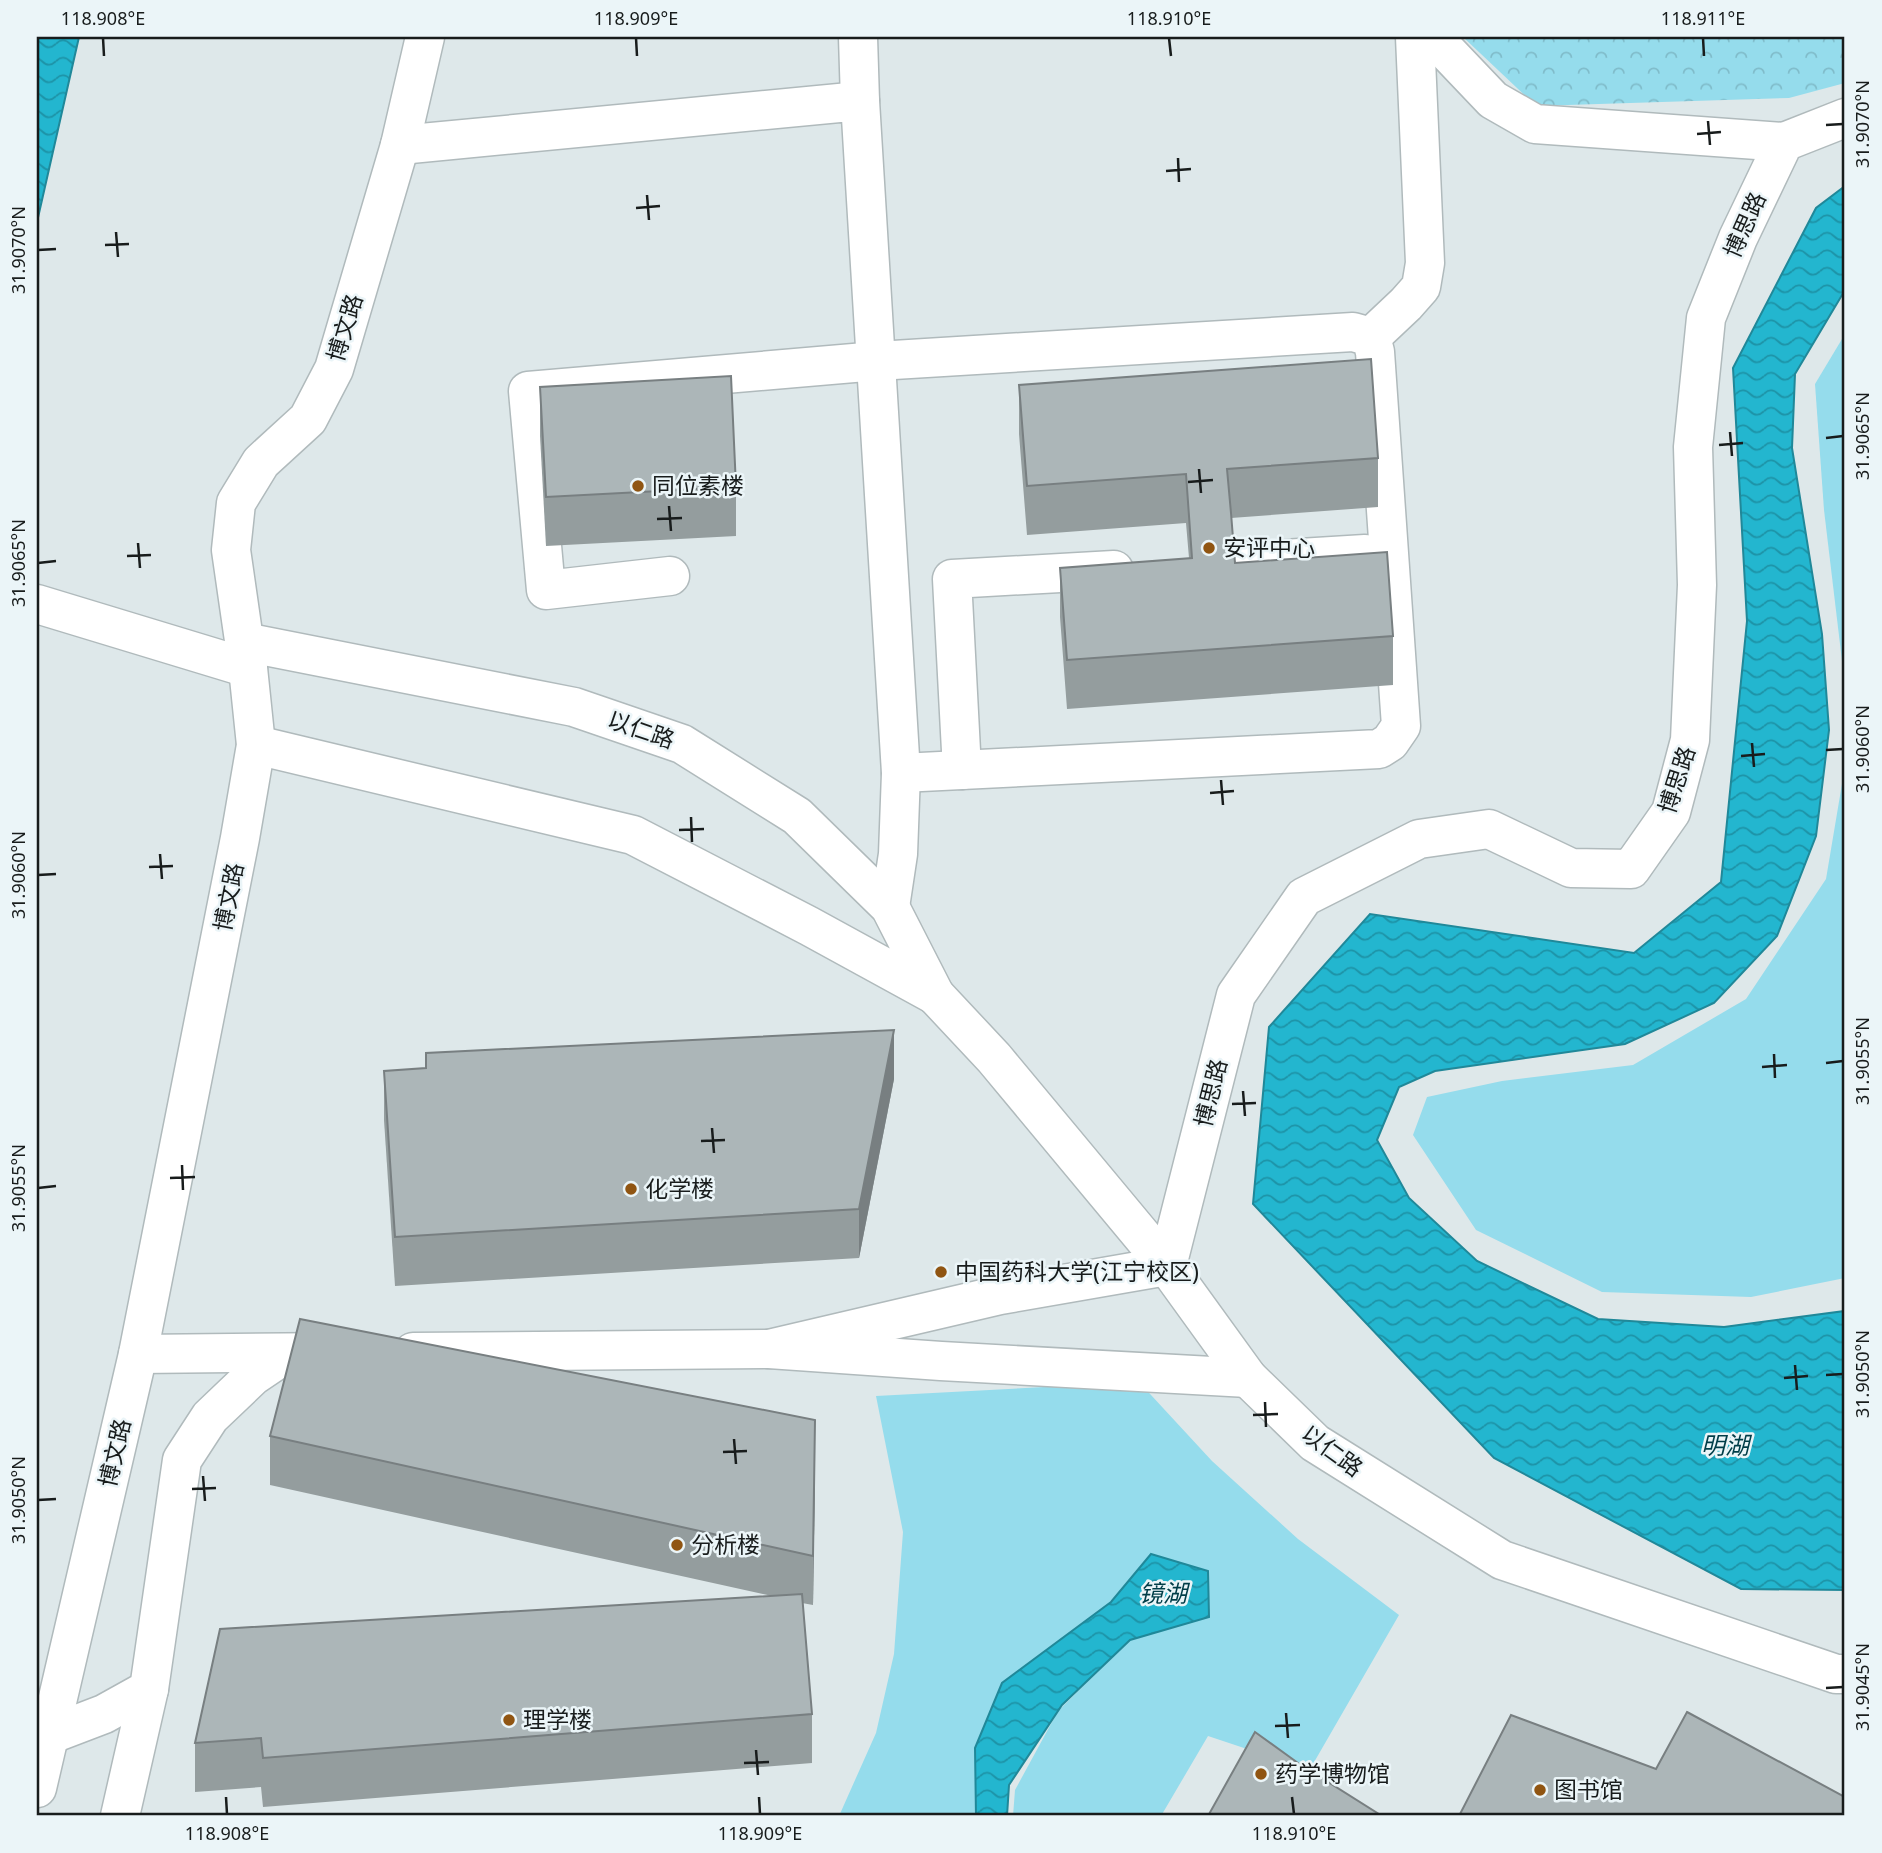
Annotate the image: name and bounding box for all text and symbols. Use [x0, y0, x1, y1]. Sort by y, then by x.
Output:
text: 118.908°E [61, 6, 145, 30]
text: 118.909°E [594, 6, 678, 30]
text: 118.910°E [1127, 6, 1211, 30]
text: 118.911°E [1661, 6, 1745, 30]
text: 31.9070°N [1850, 80, 1874, 168]
street label: 博思路 [1715, 187, 1773, 263]
text: 31.9070°N [6, 206, 30, 294]
street label: 博文路 [319, 290, 369, 365]
text: 31.9065°N [1850, 392, 1874, 480]
place label: 同位素楼 [652, 469, 744, 501]
marker: 同位素楼 [630, 478, 646, 494]
text: 31.9065°N [6, 519, 30, 607]
place label: 安评中心 [1223, 531, 1315, 563]
marker: 安评中心 [1201, 540, 1217, 556]
street label: 以仁路 [603, 703, 679, 755]
text: 31.9060°N [1850, 705, 1874, 793]
street label: 博思路 [1650, 742, 1702, 817]
text: 31.9060°N [6, 831, 30, 919]
street label: 博文路 [206, 860, 250, 934]
text: 31.9055°N [1850, 1017, 1874, 1105]
street label: 博思路 [1186, 1055, 1234, 1130]
text: 31.9055°N [6, 1144, 30, 1232]
place label: 化学楼 [645, 1172, 714, 1204]
marker: 化学楼 [623, 1181, 639, 1197]
place label: 中国药科大学(江宁校区) [955, 1255, 1199, 1287]
marker: 中国药科大学(江宁校区) [933, 1264, 949, 1280]
text: 31.9050°N [1850, 1330, 1874, 1418]
street label: 博文路 [91, 1416, 137, 1490]
street label: 以仁路 [1295, 1417, 1370, 1483]
water label: 明湖 [1701, 1428, 1753, 1461]
text: 31.9050°N [6, 1456, 30, 1544]
place label: 分析楼 [691, 1528, 760, 1560]
marker: 分析楼 [669, 1537, 685, 1553]
water label: 镜湖 [1139, 1576, 1191, 1609]
text: 31.9045°N [1850, 1643, 1874, 1731]
place label: 理学楼 [523, 1703, 592, 1735]
marker: 理学楼 [501, 1712, 517, 1728]
place label: 药学博物馆 [1275, 1757, 1390, 1789]
marker: 药学博物馆 [1253, 1766, 1269, 1782]
place label: 图书馆 [1554, 1773, 1623, 1805]
marker: 图书馆 [1532, 1782, 1548, 1798]
text: 118.908°E [185, 1821, 269, 1845]
text: 118.909°E [718, 1821, 802, 1845]
text: 118.910°E [1252, 1821, 1336, 1845]

